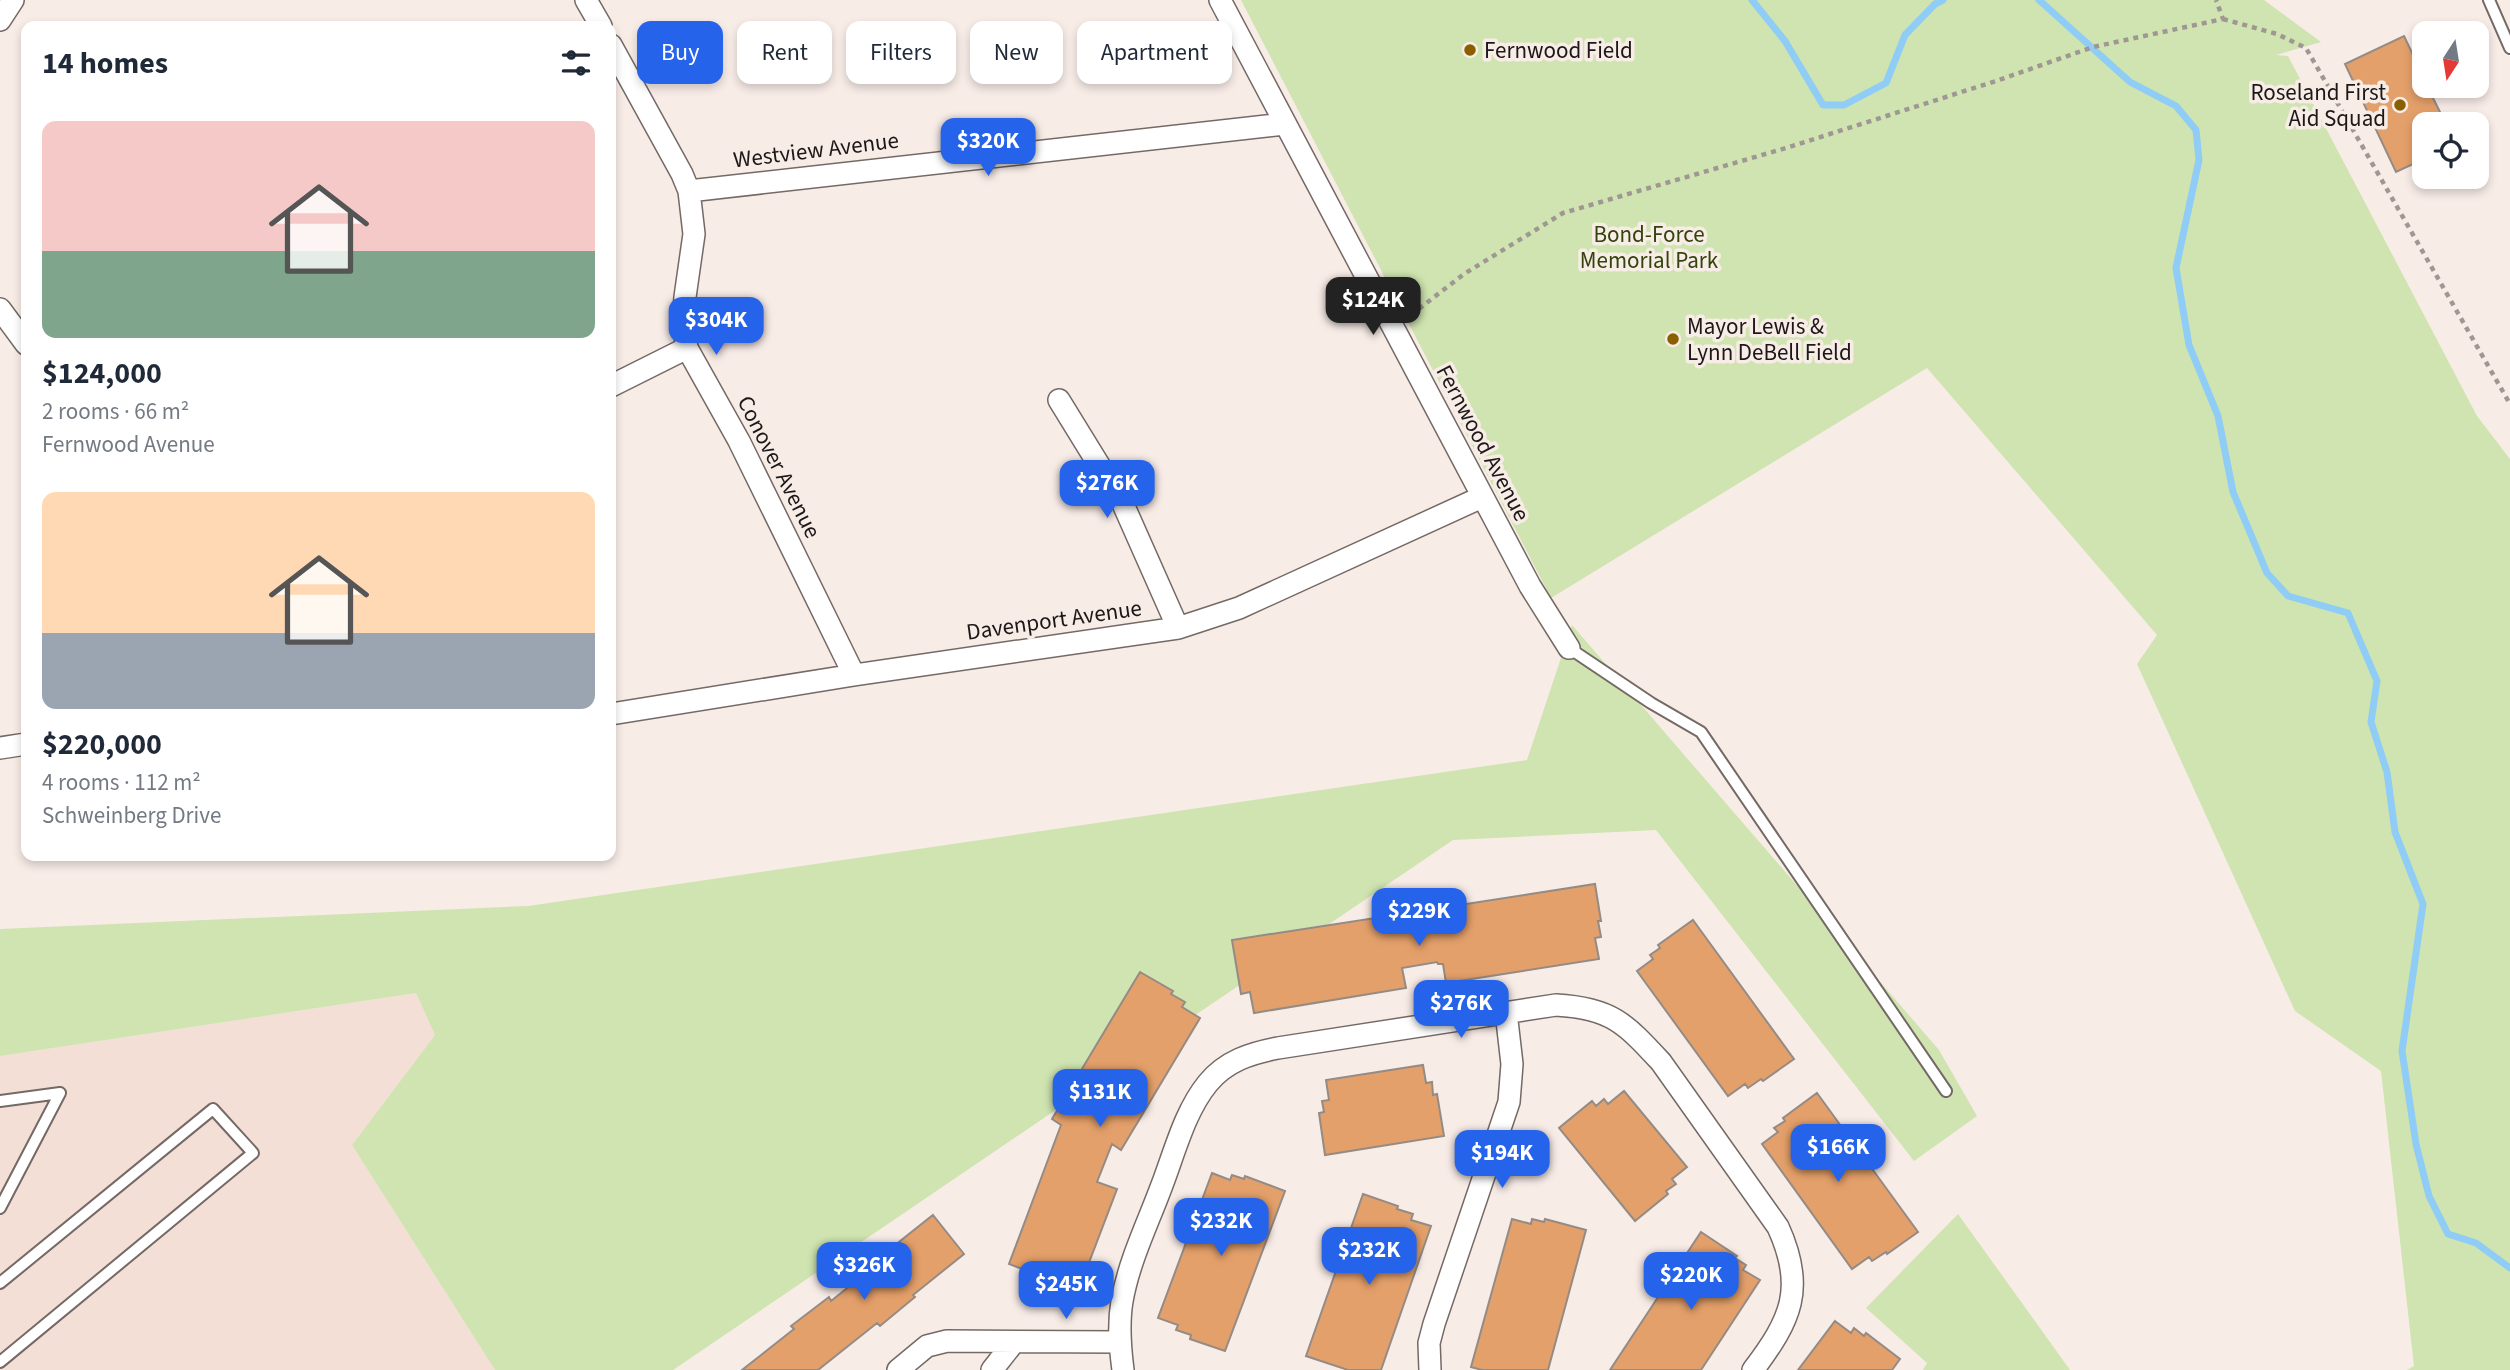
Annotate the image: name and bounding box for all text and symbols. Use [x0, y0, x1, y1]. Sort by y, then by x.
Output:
chip: Buy [637, 21, 723, 84]
chip: Rent [737, 21, 832, 84]
chip: Filters [846, 21, 956, 84]
chip: New [970, 21, 1063, 84]
chip: Apartment [1077, 21, 1232, 84]
north arrow [2412, 21, 2488, 98]
map controls [2412, 21, 2489, 189]
place label: Fernwood Field [1484, 34, 1633, 67]
text: 14 homes [42, 42, 168, 85]
marker: Fernwood Field [1462, 42, 1478, 58]
icon: filters [557, 44, 595, 82]
place label: Roseland First Aid Squad [2250, 76, 2386, 135]
marker: Roseland First Aid Squad [2392, 97, 2408, 113]
button: locate [2412, 112, 2489, 189]
pin: $320K [939, 118, 1037, 178]
street label: Westview Avenue [731, 123, 901, 177]
text: $320K [957, 124, 1019, 157]
icon: home [256, 166, 382, 292]
park label: Bond-Force Memorial Park [1580, 218, 1719, 277]
pin: $124K [1324, 278, 1422, 337]
text: $124K [1342, 283, 1404, 316]
pin: $304K [667, 298, 765, 357]
text: $304K [685, 303, 747, 336]
place label: Mayor Lewis & Lynn DeBell Field [1687, 310, 1852, 369]
marker: Mayor Lewis & Lynn DeBell Field [1665, 331, 1681, 347]
text: $124,000 [42, 352, 162, 395]
street label: Fernwood Avenue [1428, 359, 1538, 527]
street label: Conover Avenue [729, 390, 829, 544]
text: 2 rooms · 66 m² [42, 395, 189, 428]
text: Fernwood Avenue [42, 428, 215, 461]
pin: $276K [1058, 461, 1156, 520]
text: $276K [1076, 466, 1138, 499]
icon: home [256, 537, 382, 663]
street label: Davenport Avenue [964, 591, 1144, 649]
text: $220,000 [42, 723, 162, 766]
text: 4 rooms · 112 m² [42, 766, 201, 799]
text: Schweinberg Drive [42, 799, 221, 832]
pin: $229K [1370, 888, 1468, 948]
text: $229K [1388, 894, 1450, 927]
pin: $276K [1412, 981, 1510, 1040]
text: $276K [1430, 986, 1492, 1019]
pin: $131K [1051, 1070, 1149, 1129]
text: $131K [1069, 1075, 1131, 1108]
pin: $166K [1789, 1124, 1887, 1184]
pin: $194K [1453, 1130, 1551, 1190]
text: $166K [1807, 1130, 1869, 1163]
text: $194K [1471, 1136, 1533, 1169]
pin: $232K [1172, 1198, 1270, 1258]
text: $232K [1190, 1204, 1252, 1237]
pin: $232K [1320, 1228, 1418, 1287]
text: $232K [1338, 1233, 1400, 1266]
pin: $326K [815, 1242, 913, 1302]
text: $326K [833, 1248, 895, 1281]
pin: $220K [1642, 1252, 1740, 1312]
text: $220K [1660, 1258, 1722, 1291]
pin: $245K [1017, 1262, 1115, 1321]
text: $245K [1035, 1267, 1097, 1300]

